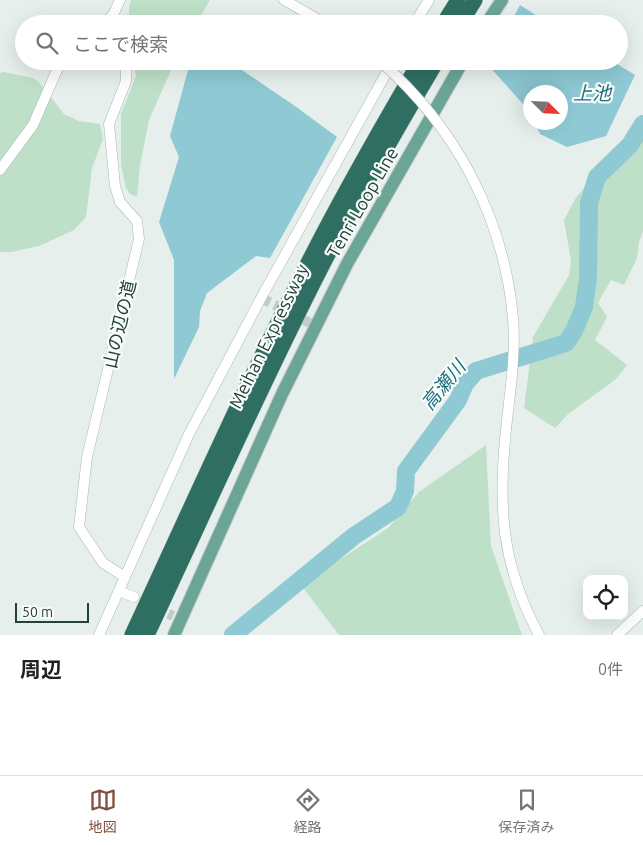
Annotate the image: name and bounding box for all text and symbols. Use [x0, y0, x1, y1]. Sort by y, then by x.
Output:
search box [15, 15, 628, 70]
icon: search [33, 29, 61, 57]
text: ここで検索 [73, 33, 168, 55]
water label: 上池 [573, 82, 613, 104]
north arrow [523, 85, 568, 130]
street label: Tenri Loop Line [323, 144, 401, 260]
street label: Meihan Expressway [224, 260, 312, 411]
street label: 山の辺の道 [99, 278, 139, 370]
water label: 高瀬川 [417, 354, 471, 414]
map controls [583, 575, 628, 620]
button: locate [583, 575, 628, 620]
scale bar [15, 600, 89, 623]
text: 50 m [22, 604, 53, 620]
text: 周辺 [20, 657, 62, 681]
text: 0件 [598, 660, 623, 678]
tab: 地図 [89, 786, 117, 836]
tab: 経路 [294, 786, 322, 836]
tab: 保存済み [499, 786, 555, 836]

